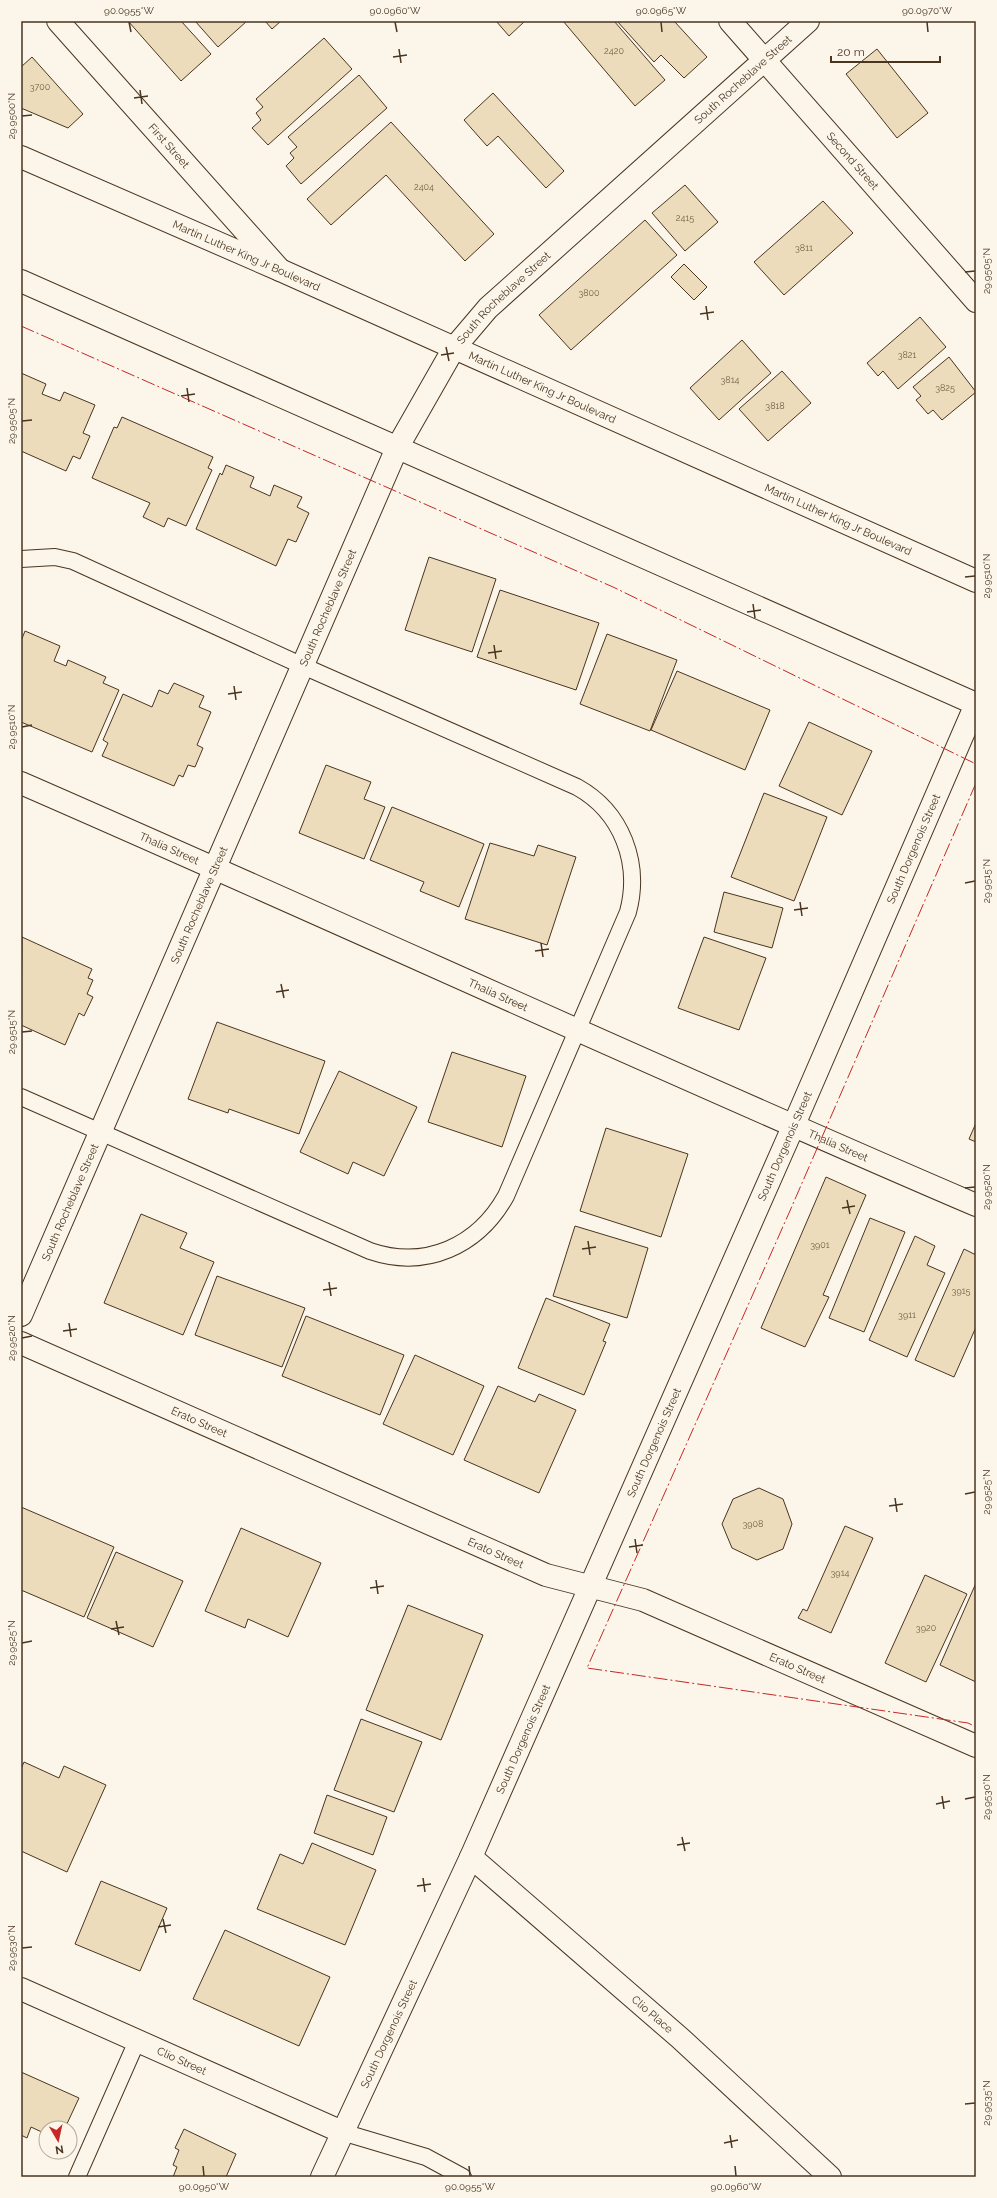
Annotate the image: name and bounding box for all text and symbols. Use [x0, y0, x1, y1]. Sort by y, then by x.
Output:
text: 90.0955°W [104, 5, 154, 16]
text: 90.0960°W [370, 5, 421, 16]
text: 90.0965°W [636, 5, 687, 16]
text: 90.0970°W [902, 5, 953, 16]
street label: South Rocheblave Street [692, 32, 794, 126]
scale bar [831, 38, 940, 64]
text: 20 m [837, 45, 865, 59]
house number: 2420 [604, 46, 624, 56]
house number: 3700 [30, 82, 51, 92]
text: 29.9500°N [6, 93, 17, 139]
street label: First Street [146, 121, 193, 171]
street label: Second Street [824, 129, 882, 192]
house number: 2404 [414, 182, 434, 192]
house number: 2415 [676, 213, 694, 223]
street label: Martin Luther King Jr Boulevard [171, 217, 322, 294]
house number: 3811 [795, 243, 813, 253]
text: 29.9505°N [981, 248, 992, 294]
street label: South Rocheblave Street [454, 249, 553, 346]
house number: 3800 [578, 288, 600, 298]
street label: Martin Luther King Jr Boulevard [467, 349, 618, 426]
house number: 3821 [898, 350, 916, 360]
house number: 3814 [721, 375, 740, 385]
house number: 3825 [935, 383, 955, 393]
text: 29.9505°N [6, 398, 17, 444]
house number: 3818 [765, 401, 785, 411]
street label: Martin Luther King Jr Boulevard [763, 481, 914, 558]
street label: South Rocheblave Street [297, 547, 359, 668]
text: 29.9510°N [981, 554, 992, 598]
text: 29.9510°N [6, 705, 17, 749]
street label: South Dorgenois Street [884, 792, 943, 906]
street label: Thalia Street [137, 829, 201, 867]
street label: South Rocheblave Street [168, 844, 230, 965]
text: 29.9515°N [981, 859, 992, 903]
street label: Thalia Street [466, 976, 530, 1014]
text: 29.9515°N [6, 1010, 17, 1054]
street label: South Dorgenois Street [755, 1089, 814, 1203]
street label: Thalia Street [806, 1127, 870, 1164]
street label: South Rocheblave Street [39, 1141, 101, 1263]
text: 29.9520°N [981, 1164, 992, 1210]
house number: 3901 [810, 1240, 830, 1250]
house number: 3915 [952, 1286, 971, 1296]
house number: 3911 [898, 1310, 916, 1320]
text: 29.9520°N [6, 1315, 17, 1361]
street label: South Dorgenois Street [624, 1386, 684, 1499]
street label: Erato Street [169, 1404, 230, 1440]
text: 29.9525°N [981, 1469, 992, 1515]
house number: 3908 [743, 1519, 763, 1529]
street label: Erato Street [466, 1535, 526, 1571]
house number: 3914 [831, 1568, 850, 1578]
text: 29.9525°N [6, 1620, 17, 1666]
house number: 3920 [916, 1623, 937, 1633]
street label: Erato Street [768, 1650, 828, 1686]
street label: South Dorgenois Street [493, 1682, 553, 1796]
text: 29.9530°N [981, 1774, 992, 1820]
text: 29.9530°N [6, 1925, 17, 1971]
street label: South Dorgenois Street [358, 1977, 420, 2090]
street label: Clio Place [629, 1993, 676, 2036]
street label: Clio Street [155, 2044, 209, 2077]
text: 29.9535°N [981, 2080, 992, 2126]
north arrow [38, 2120, 78, 2160]
text: N [54, 2142, 65, 2156]
text: 90.0950°W [179, 2181, 230, 2192]
text: 90.0955°W [445, 2181, 495, 2192]
text: 90.0960°W [711, 2181, 762, 2192]

